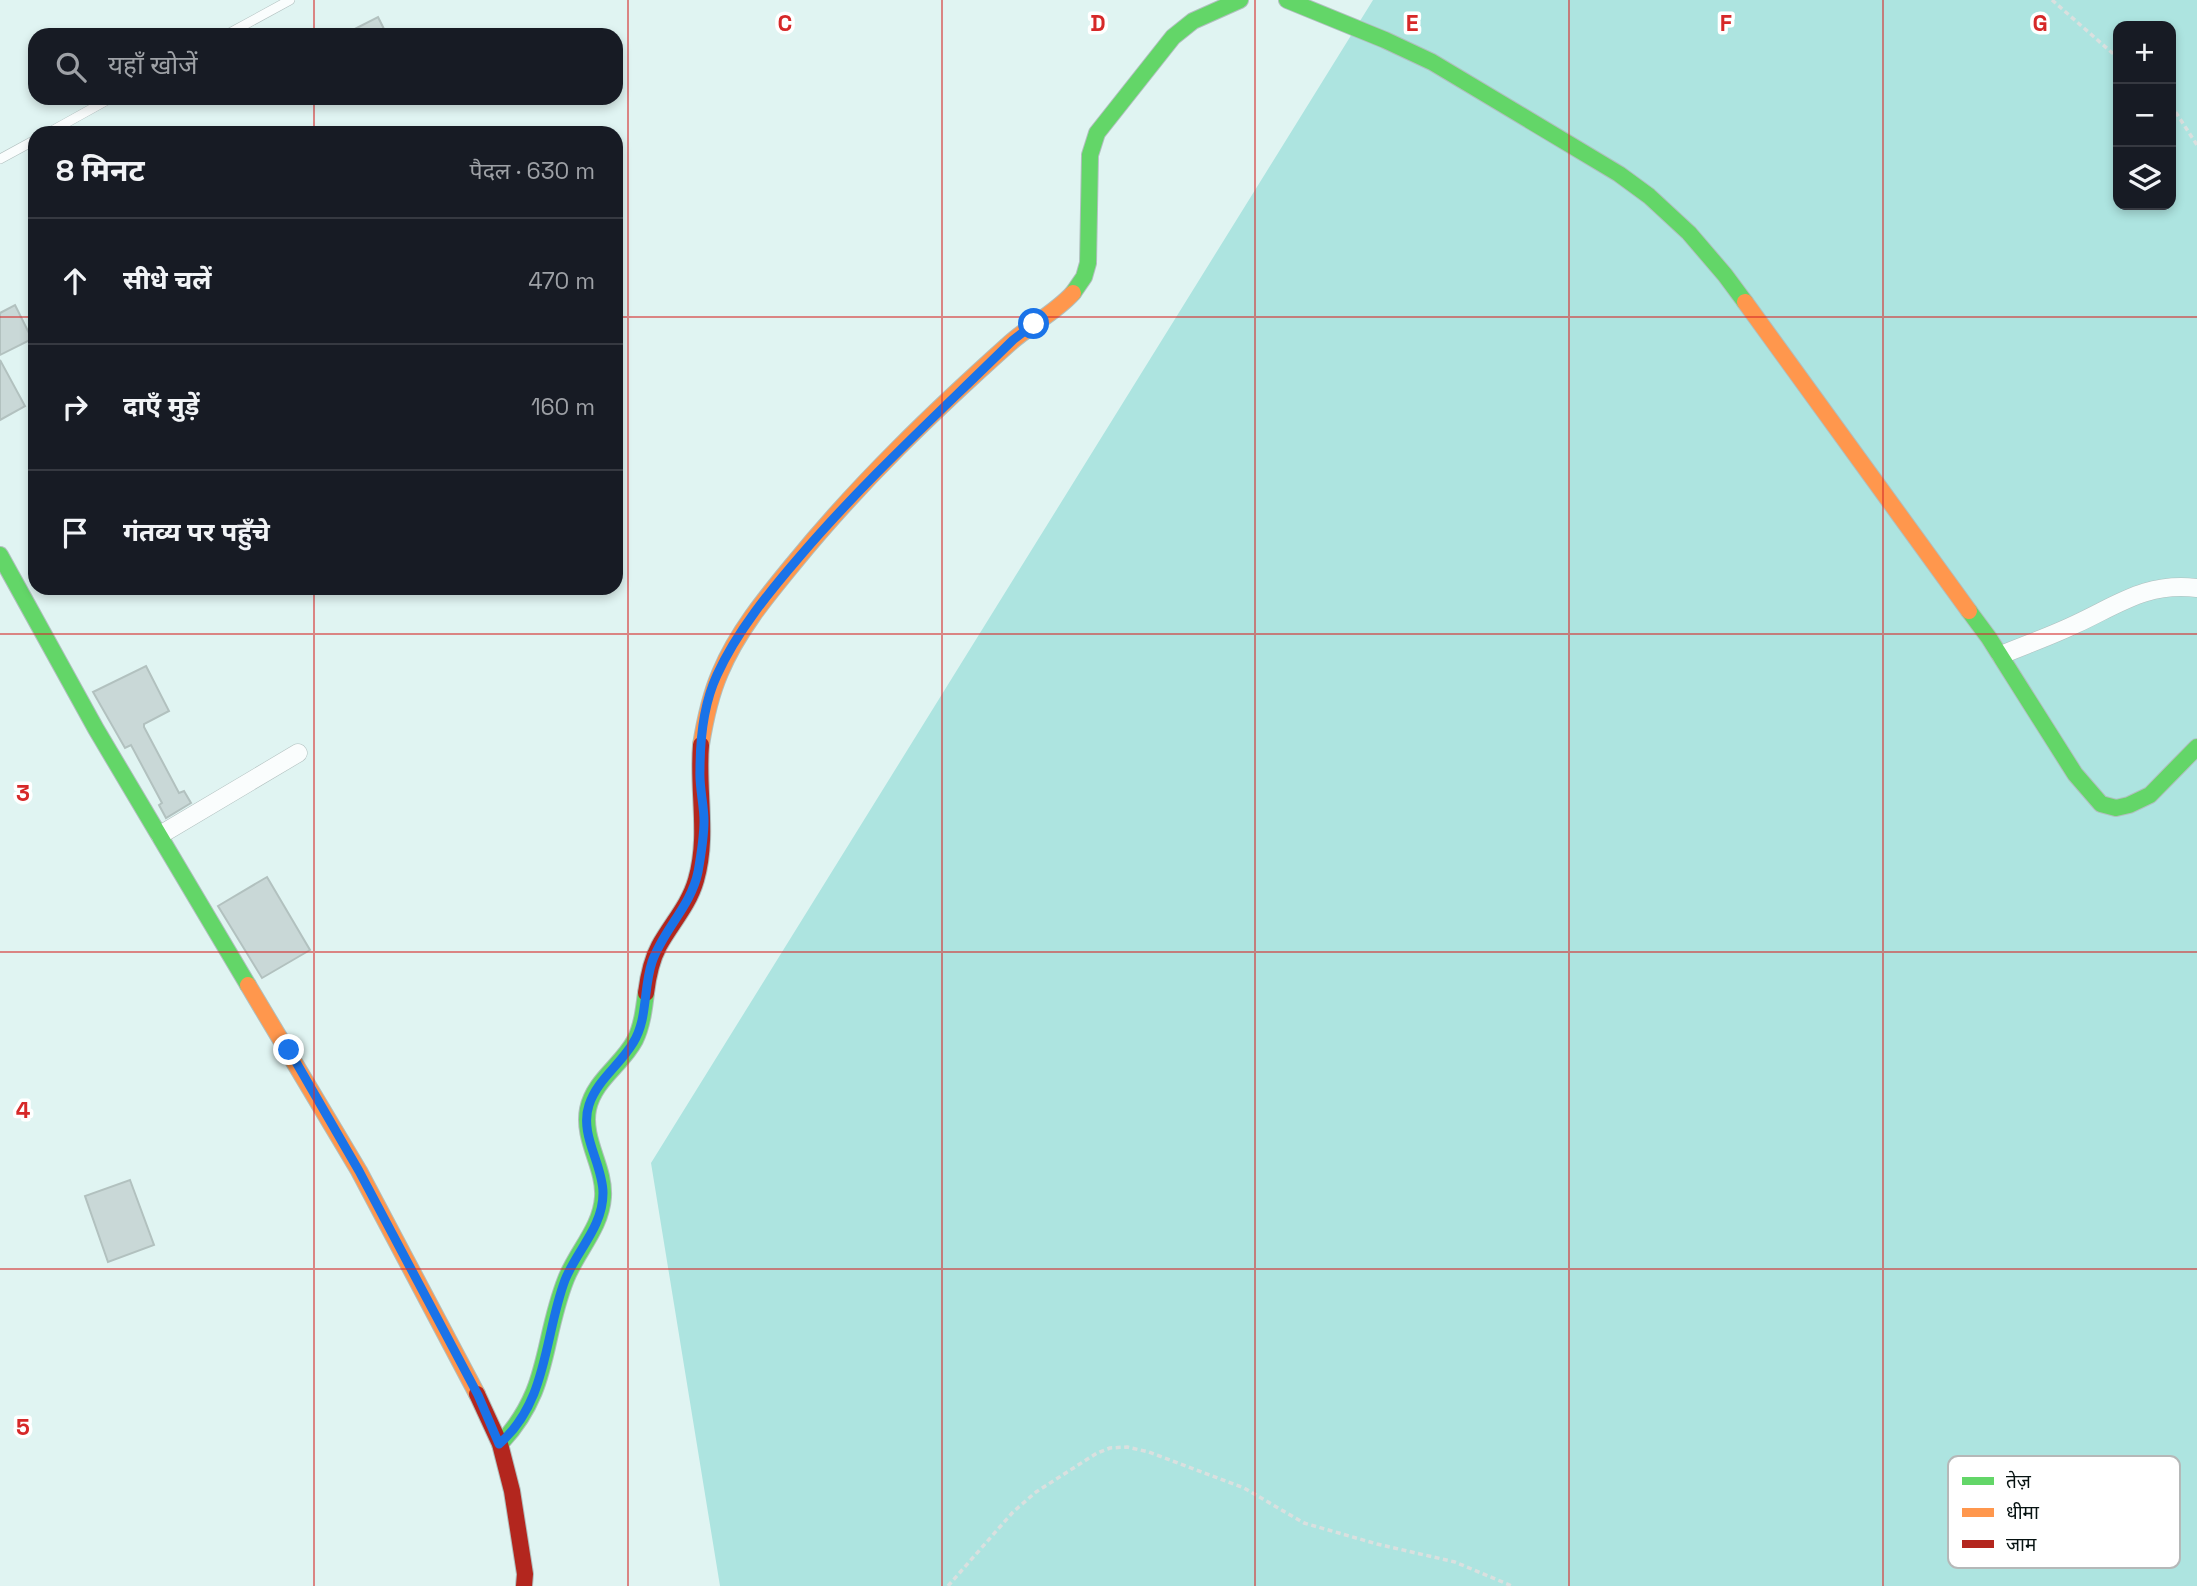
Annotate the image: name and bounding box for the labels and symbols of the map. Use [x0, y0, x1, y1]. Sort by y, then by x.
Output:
text: C [778, 8, 792, 38]
text: D [1090, 8, 1106, 38]
text: E [1406, 8, 1418, 38]
text: F [1720, 8, 1732, 38]
text: G [2032, 8, 2048, 38]
route start [1018, 308, 1049, 339]
text: 3 [16, 778, 30, 808]
route end [273, 1034, 304, 1065]
text: 4 [16, 1095, 31, 1125]
text: 5 [16, 1412, 30, 1442]
legend [1948, 1456, 2180, 1568]
text: तेज़ [2006, 1469, 2032, 1494]
text: धीमा [2006, 1500, 2040, 1525]
text: जाम [2006, 1532, 2037, 1557]

